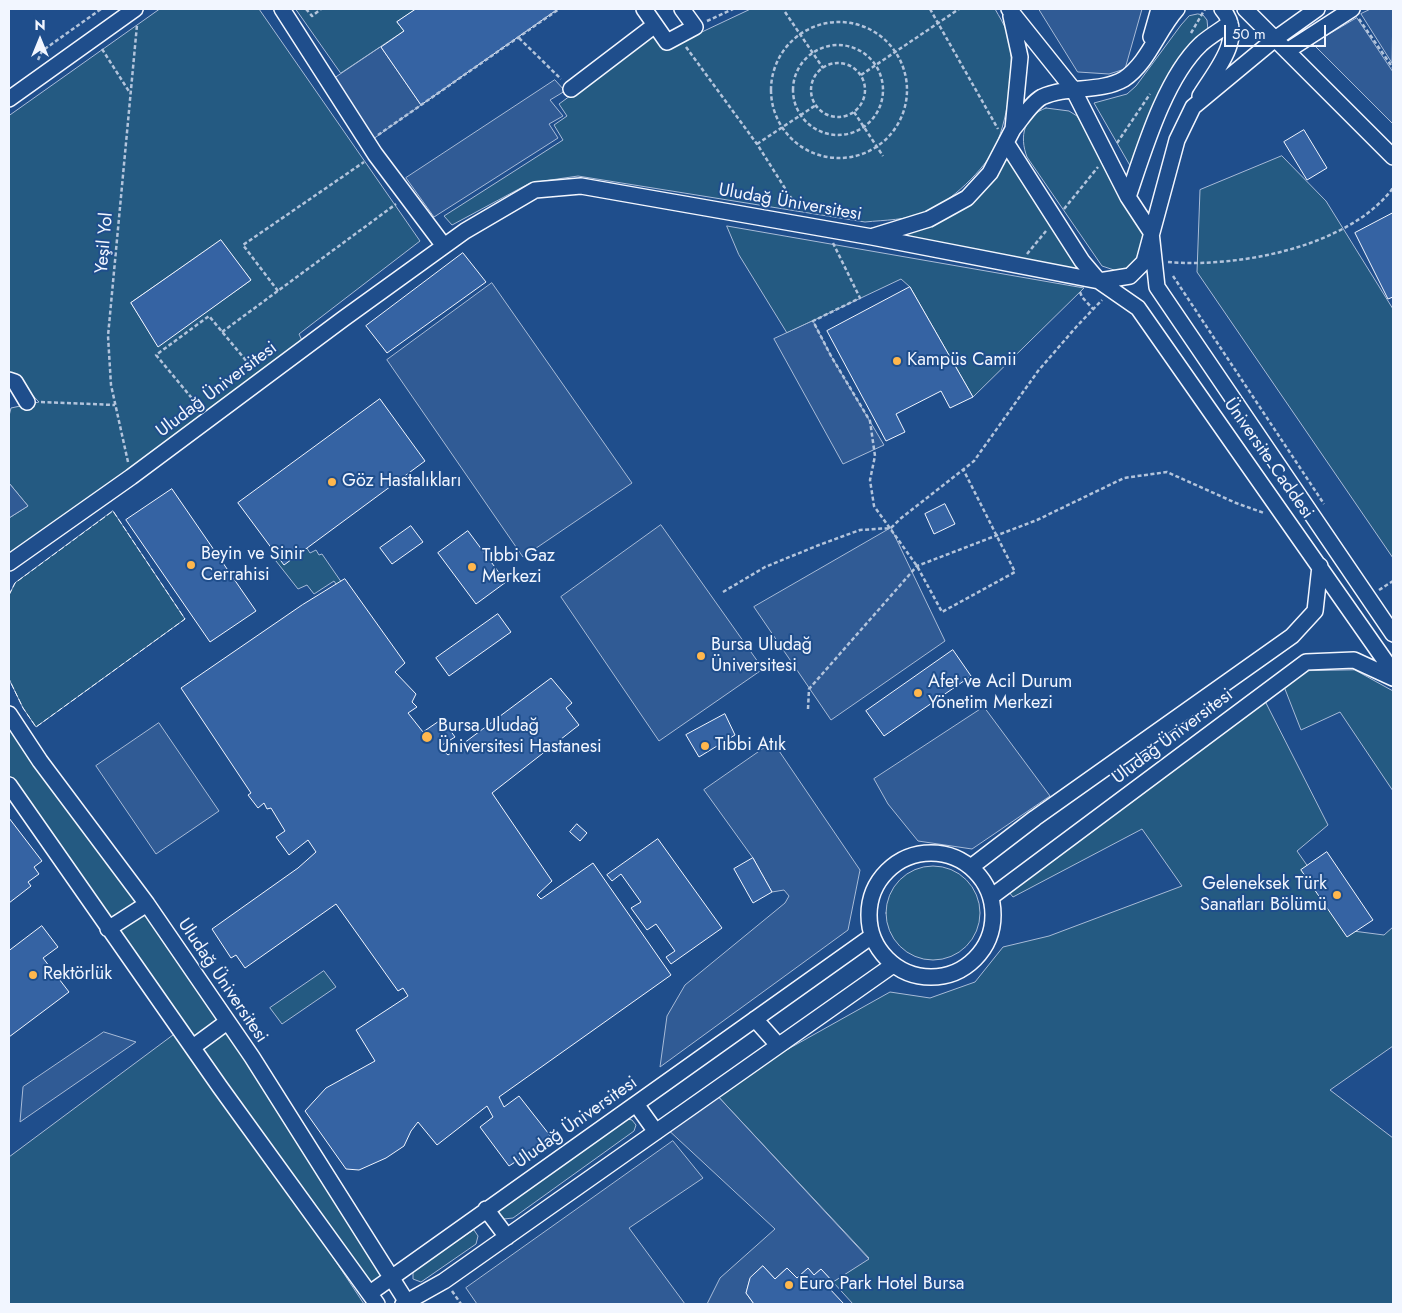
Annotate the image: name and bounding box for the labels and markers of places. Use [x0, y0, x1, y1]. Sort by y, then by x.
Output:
place label: Kampüs Camii [907, 350, 1017, 372]
marker: Kampüs Camii [891, 355, 903, 367]
place label: Göz Hastalıkları [342, 471, 461, 493]
marker: Göz Hastalıkları [326, 476, 338, 488]
place label: Beyin ve Sinir Cerrahisi [201, 544, 305, 586]
place label: Tıbbi Gaz Merkezi [482, 546, 555, 588]
marker: Beyin ve Sinir Cerrahisi [185, 559, 197, 571]
marker: Tıbbi Gaz Merkezi [466, 561, 478, 573]
place label: Bursa Uludağ Üniversitesi [711, 635, 812, 678]
marker: Bursa Uludağ Üniversitesi [695, 650, 707, 662]
place label: Afet ve Acil Durum Yönetim Merkezi [928, 672, 1072, 714]
marker: Afet ve Acil Durum Yönetim Merkezi [912, 687, 924, 699]
place label: Bursa Uludağ Üniversitesi Hastanesi [438, 716, 602, 759]
marker: Bursa Uludağ Üniversitesi Hastanesi [420, 730, 434, 744]
place label: Tıbbi Atık [715, 735, 786, 757]
marker: Tıbbi Atık [699, 740, 711, 752]
place label: Geleneksek Türk Sanatları Bölümü [1200, 874, 1327, 916]
marker: Geleneksek Türk Sanatları Bölümü [1331, 889, 1343, 901]
place label: Rektörlük [43, 964, 112, 986]
marker: Rektörlük [27, 969, 39, 981]
place label: Euro Park Hotel Bursa [799, 1274, 964, 1296]
marker: Euro Park Hotel Bursa [783, 1279, 795, 1291]

